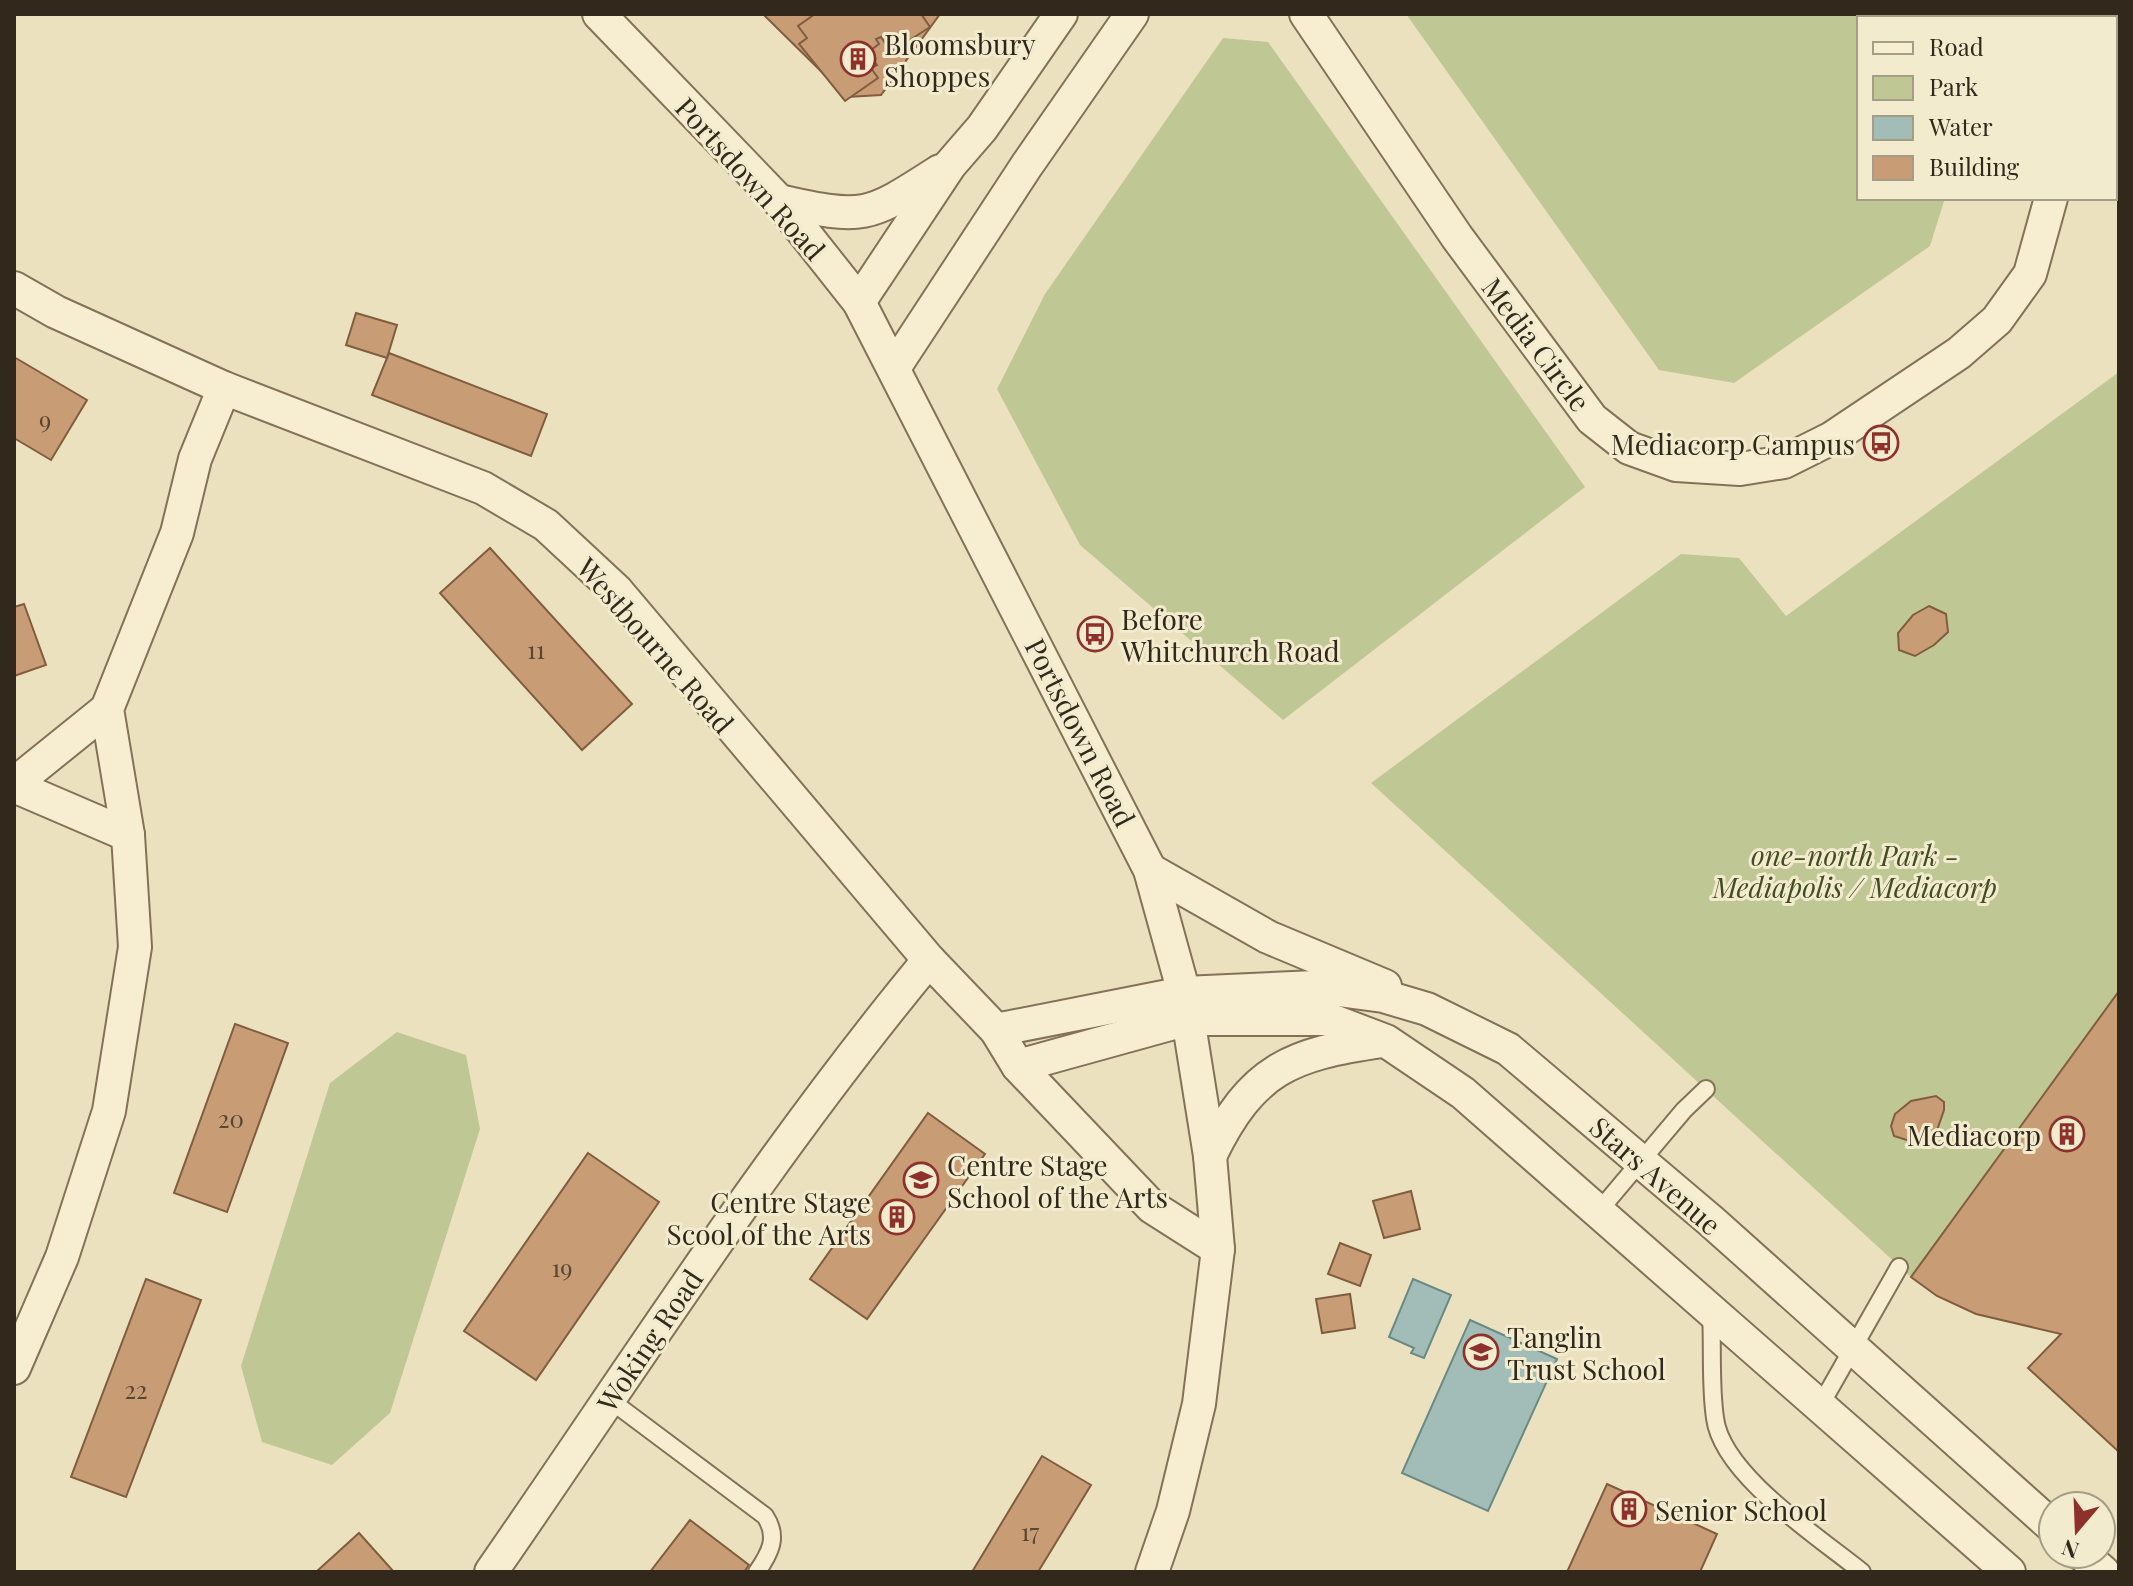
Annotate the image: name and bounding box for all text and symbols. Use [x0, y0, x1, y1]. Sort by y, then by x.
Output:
legend [1857, 16, 2117, 200]
place label: Bloomsbury Shoppes [884, 25, 1036, 94]
text: Road [1929, 30, 1984, 62]
building icon: Bloomsbury Shoppes [839, 40, 877, 78]
text: Park [1929, 70, 1979, 102]
street label: Portsdown Road [668, 89, 834, 267]
text: Water [1928, 110, 1993, 142]
text: Building [1929, 150, 2020, 182]
street label: Media Circle [1475, 270, 1599, 418]
house number: 9 [39, 403, 51, 435]
bus stop icon: Mediacorp Campus [1862, 424, 1900, 462]
place label: Mediacorp Campus [1611, 425, 1855, 462]
street label: Westbourne Road [569, 549, 743, 741]
place label: Before Whitchurch Road [1120, 600, 1340, 669]
bus stop icon: Before Whitchurch Road [1076, 615, 1114, 653]
street label: Portsdown Road [1018, 632, 1144, 832]
house number: 11 [527, 633, 545, 665]
park label: one-north Park - Mediapolis / Mediacorp [1712, 836, 1997, 905]
house number: 20 [218, 1102, 244, 1134]
street label: Stars Avenue [1583, 1108, 1729, 1242]
building icon: Mediacorp [2048, 1115, 2086, 1153]
place label: Mediacorp [1907, 1116, 2041, 1153]
place label: Centre Stage School of the Arts [947, 1146, 1168, 1215]
school or university icon: Centre Stage School of the Arts [902, 1161, 940, 1199]
place label: Centre Stage Scool of the Arts [667, 1183, 871, 1252]
building icon: Centre Stage Scool of the Arts [878, 1198, 916, 1236]
house number: 19 [551, 1251, 573, 1283]
street label: Woking Road [587, 1262, 710, 1419]
place label: Tanglin Trust School [1507, 1318, 1666, 1387]
school or university icon: Tanglin Trust School [1462, 1333, 1500, 1371]
house number: 22 [125, 1373, 148, 1405]
building icon: Senior School [1610, 1490, 1648, 1528]
north arrow [2037, 1490, 2117, 1570]
place label: Senior School [1655, 1491, 1827, 1528]
house number: 17 [1021, 1515, 1040, 1547]
text: N [2058, 1533, 2083, 1567]

